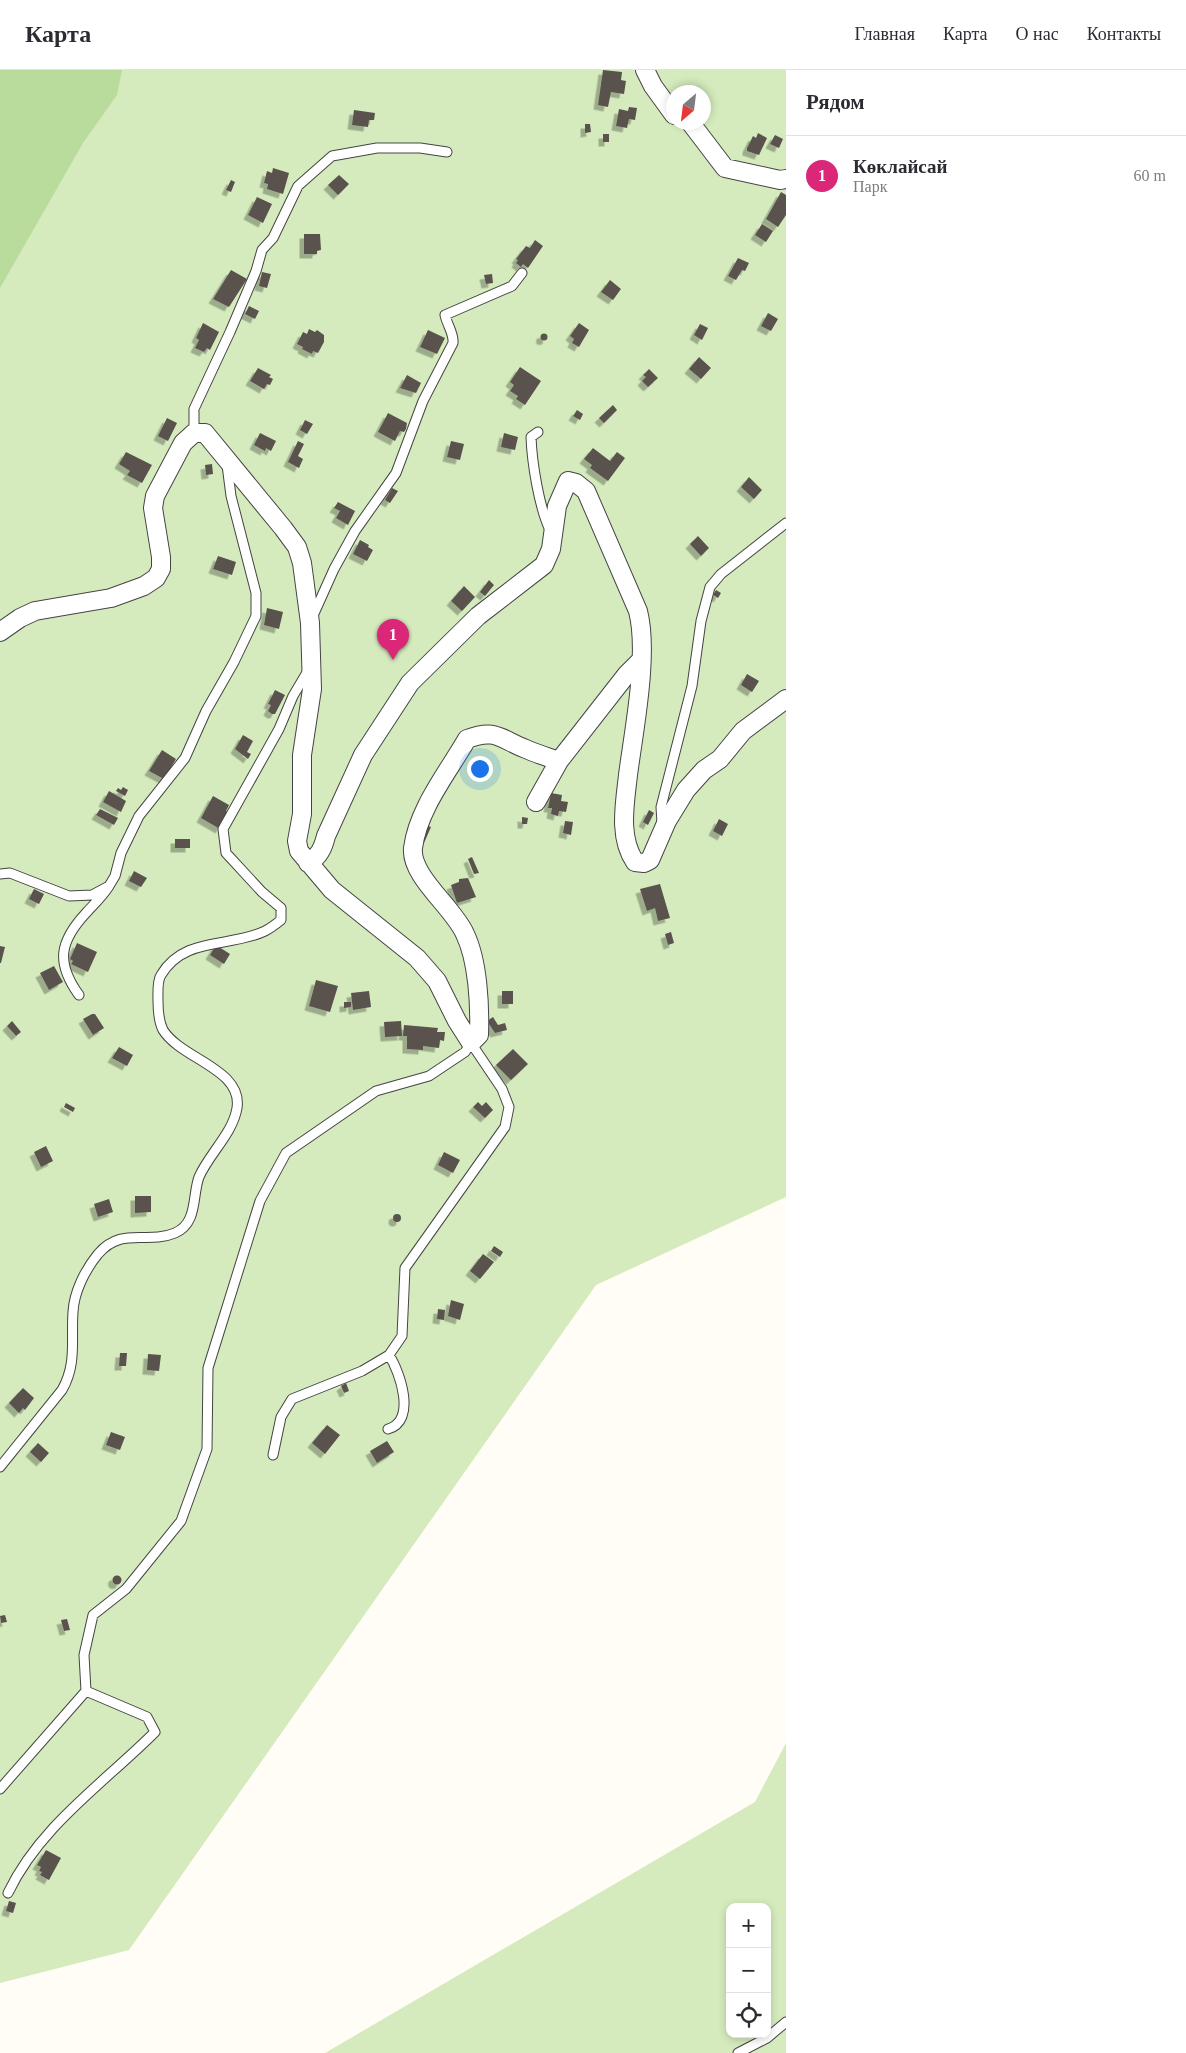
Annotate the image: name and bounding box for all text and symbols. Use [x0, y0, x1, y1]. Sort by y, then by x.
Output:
text: Карта [25, 21, 91, 47]
text: Главная [855, 24, 915, 44]
text: Карта [943, 24, 988, 44]
text: О нас [1016, 24, 1059, 44]
text: Контакты [1087, 24, 1161, 44]
north arrow [666, 85, 711, 130]
text: Рядом [806, 90, 865, 114]
text: Көклайсай [853, 156, 947, 177]
text: 1 [818, 167, 826, 184]
text: 60 m [1134, 167, 1166, 184]
text: Парк [853, 178, 887, 195]
pin: 1 [377, 619, 409, 660]
your location [467, 756, 493, 782]
map controls [726, 1903, 771, 2038]
button: + [726, 1903, 771, 1948]
button: − [726, 1948, 771, 1993]
button: locate [726, 1993, 771, 2038]

